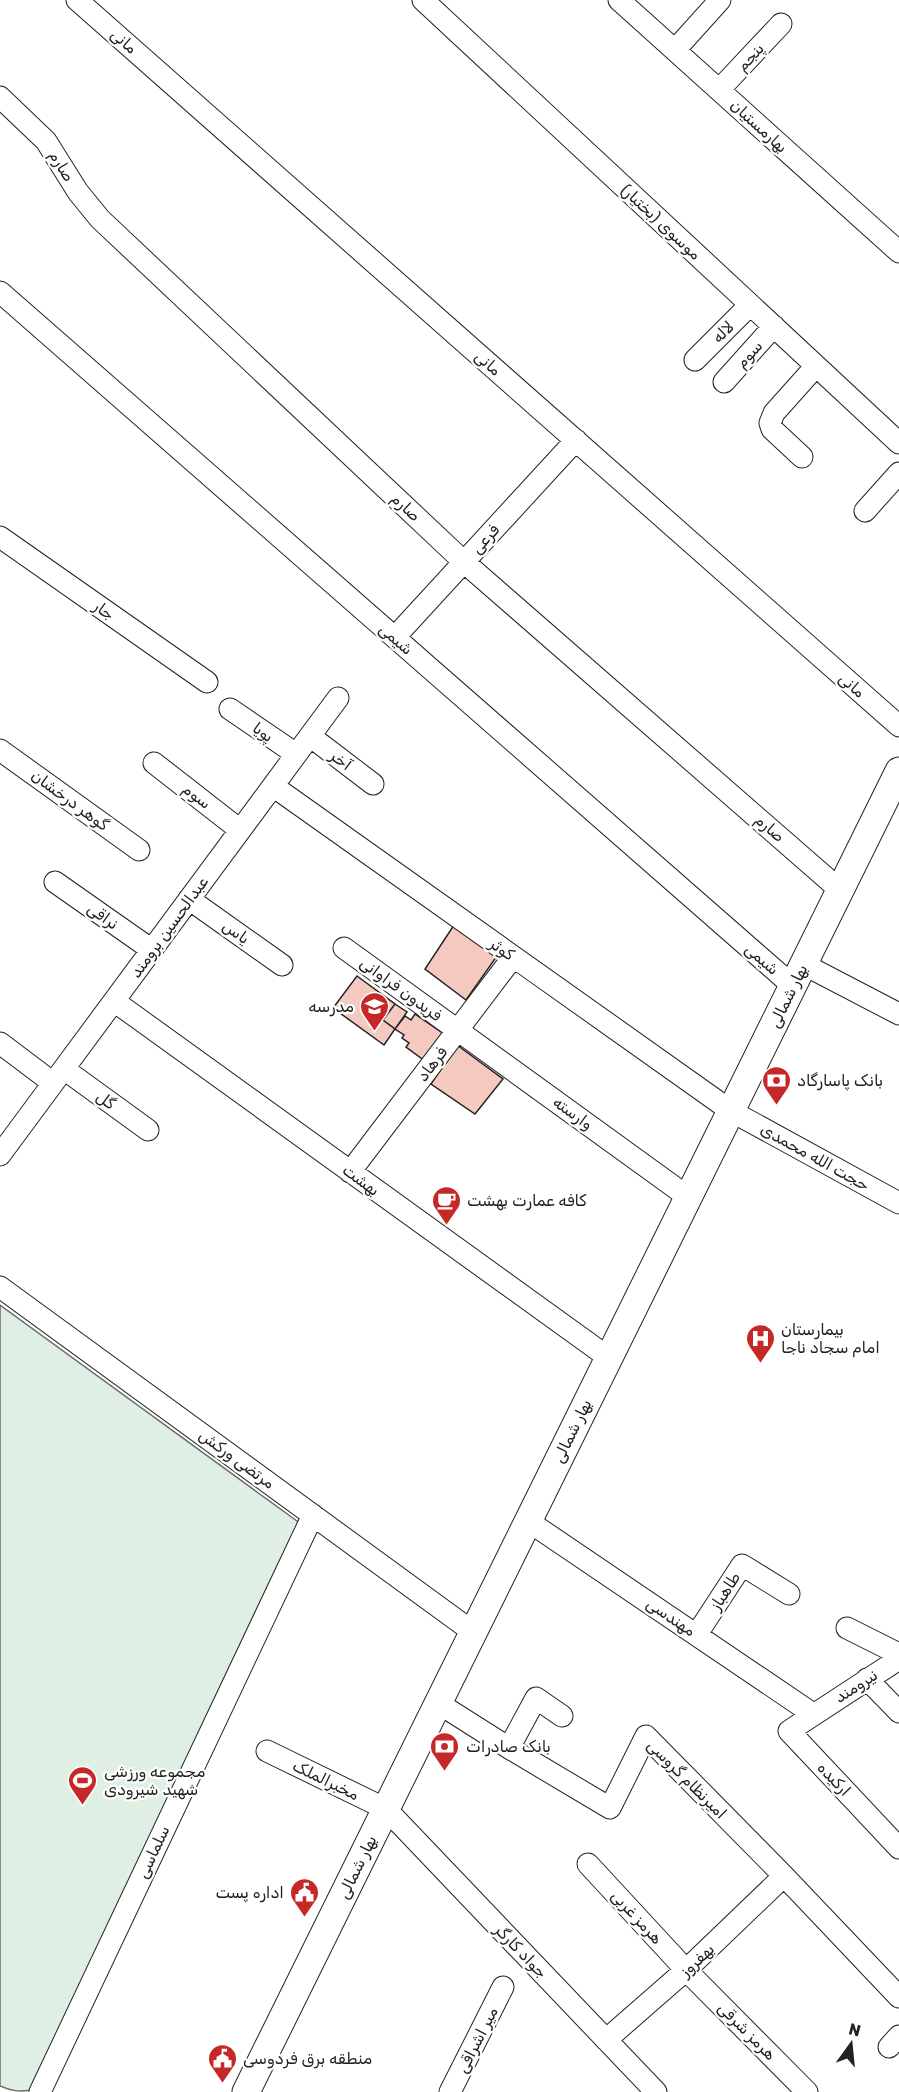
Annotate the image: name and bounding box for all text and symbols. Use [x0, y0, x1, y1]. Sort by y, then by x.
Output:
street label: مانی [107, 24, 141, 58]
street label: پنجم [732, 39, 768, 76]
street label: بهارمستیان [726, 95, 792, 157]
street label: صارم [45, 147, 79, 185]
street label: موسوی (بختیار) [616, 180, 705, 265]
street label: لاله [708, 317, 738, 347]
street label: سوم [732, 336, 767, 372]
street label: مانی [471, 346, 505, 380]
street label: صارم [387, 489, 424, 526]
street label: فرعی [467, 520, 504, 558]
street label: جار [89, 596, 118, 625]
street label: شیمی [375, 619, 417, 659]
street label: مانی [835, 668, 869, 702]
street label: پویا [248, 718, 277, 747]
street label: آخر [325, 745, 356, 775]
street label: گوهر درخشان [27, 766, 113, 836]
street label: سوم [178, 779, 215, 814]
street label: صارم [751, 810, 789, 847]
street label: عبدالحسین برومند [126, 872, 213, 982]
street label: نراقی [83, 899, 122, 934]
street label: یاس [219, 916, 253, 948]
street label: کوثر [484, 933, 519, 966]
street label: شیمی [741, 939, 783, 979]
street label: فریدون فراوانی [356, 953, 446, 1026]
street label: بهار شمالی [764, 961, 812, 1031]
school or university icon: مدرسه [359, 990, 391, 1032]
place label: مدرسه [309, 997, 354, 1017]
street label: فرهاد [413, 1043, 452, 1086]
bank icon: بانک پاسارگاد [760, 1064, 792, 1106]
place label: بانک پاسارگاد [797, 1071, 883, 1091]
street label: گل [93, 1087, 120, 1114]
street label: وارسته [549, 1092, 597, 1135]
street label: حجت الله محمدی [757, 1119, 873, 1195]
street label: بهشت [338, 1160, 383, 1201]
cafe icon: کافه عمارت بهشت [430, 1184, 462, 1226]
place label: کافه عمارت بهشت [467, 1191, 587, 1211]
place label: بیمارستان امام سجاد ناجا [781, 1320, 880, 1358]
hospital icon: بیمارستان امام سجاد ناجا [744, 1322, 776, 1364]
street label: بهار شمالی [548, 1396, 596, 1466]
street label: مرتضی ورکش [195, 1425, 279, 1494]
street label: طاهباز [705, 1568, 745, 1615]
street label: مهندسی [642, 1594, 699, 1641]
street label: نیرومند [831, 1665, 882, 1708]
bank icon: بانک صادرات [429, 1730, 461, 1772]
street label: امیرنظام گروسی [643, 1735, 731, 1823]
place label: بانک صادرات [466, 1737, 551, 1757]
street label: مخبرالملک [289, 1756, 362, 1805]
street label: ارکیده [813, 1758, 855, 1801]
place label: مجموعه ورزشی شهید شیرودی [104, 1762, 205, 1800]
sports icon: مجموعه ورزشی شهید شیرودی [67, 1764, 99, 1806]
street label: سلماسی [133, 1823, 173, 1881]
street label: بهار شمالی [333, 1832, 381, 1902]
public building icon: اداره پست [289, 1876, 321, 1918]
place label: اداره پست [215, 1883, 284, 1903]
street label: هرمز غربی [607, 1886, 667, 1949]
street label: جواد کارگر [489, 1919, 551, 1983]
street label: بهفروز [675, 1939, 719, 1982]
street label: هرمز شرقی [713, 1998, 780, 2065]
street label: میر اشراقی [452, 2004, 503, 2077]
north arrow [821, 2014, 881, 2074]
text: N [847, 2019, 863, 2041]
public building icon: منطقه برق فردوسی [206, 2042, 238, 2084]
place label: منطقه برق فردوسی [243, 2049, 372, 2069]

